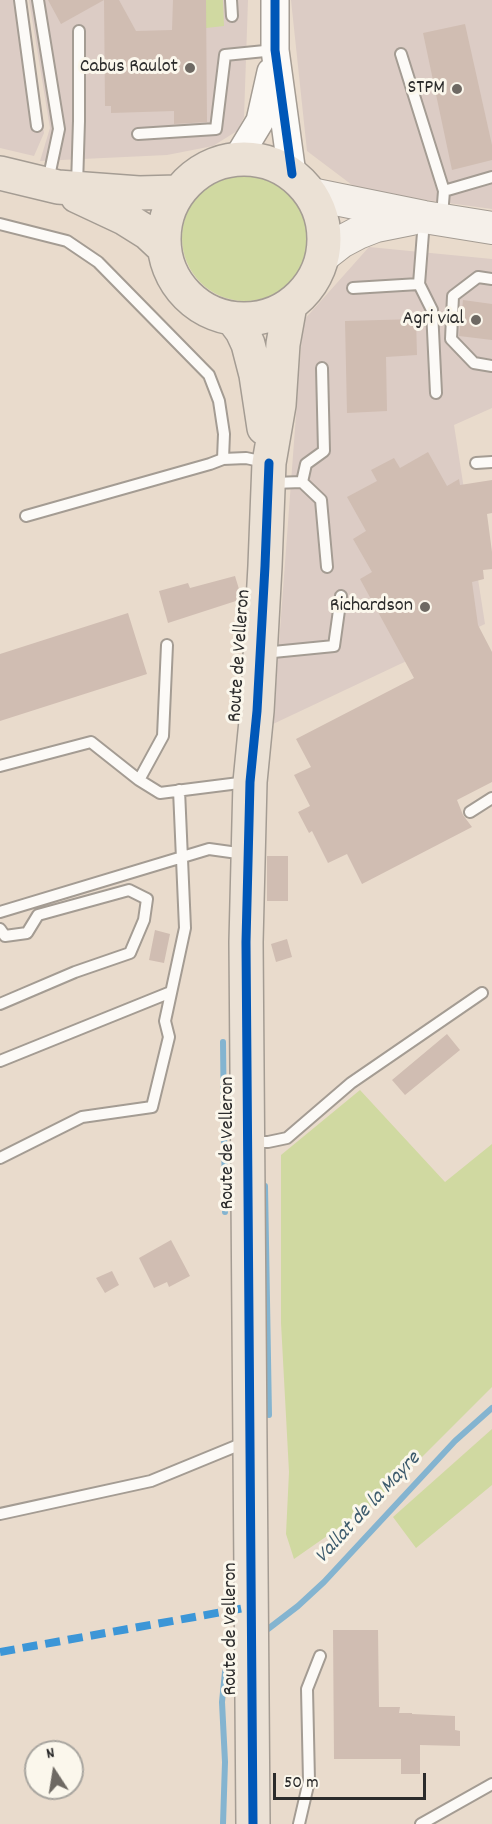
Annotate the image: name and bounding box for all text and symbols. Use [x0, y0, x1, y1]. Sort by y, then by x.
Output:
place label: Cabus Raulot [80, 56, 178, 80]
marker: Cabus Raulot [183, 61, 197, 75]
place label: STPM [407, 77, 445, 101]
marker: STPM [450, 82, 464, 96]
place label: Agri vial [403, 308, 464, 332]
marker: Agri vial [469, 313, 483, 327]
street label: Route de Velleron [224, 589, 258, 723]
place label: Richardson [330, 595, 413, 619]
marker: Richardson [418, 600, 432, 614]
street label: Route de Velleron [217, 1076, 241, 1210]
water label: Vallat de la Mayre [311, 1448, 427, 1570]
street label: Route de Velleron [220, 1562, 244, 1696]
north arrow [24, 1740, 84, 1800]
text: N [44, 1742, 57, 1766]
scale bar [276, 1761, 429, 1799]
text: 50 m [284, 1771, 319, 1796]

